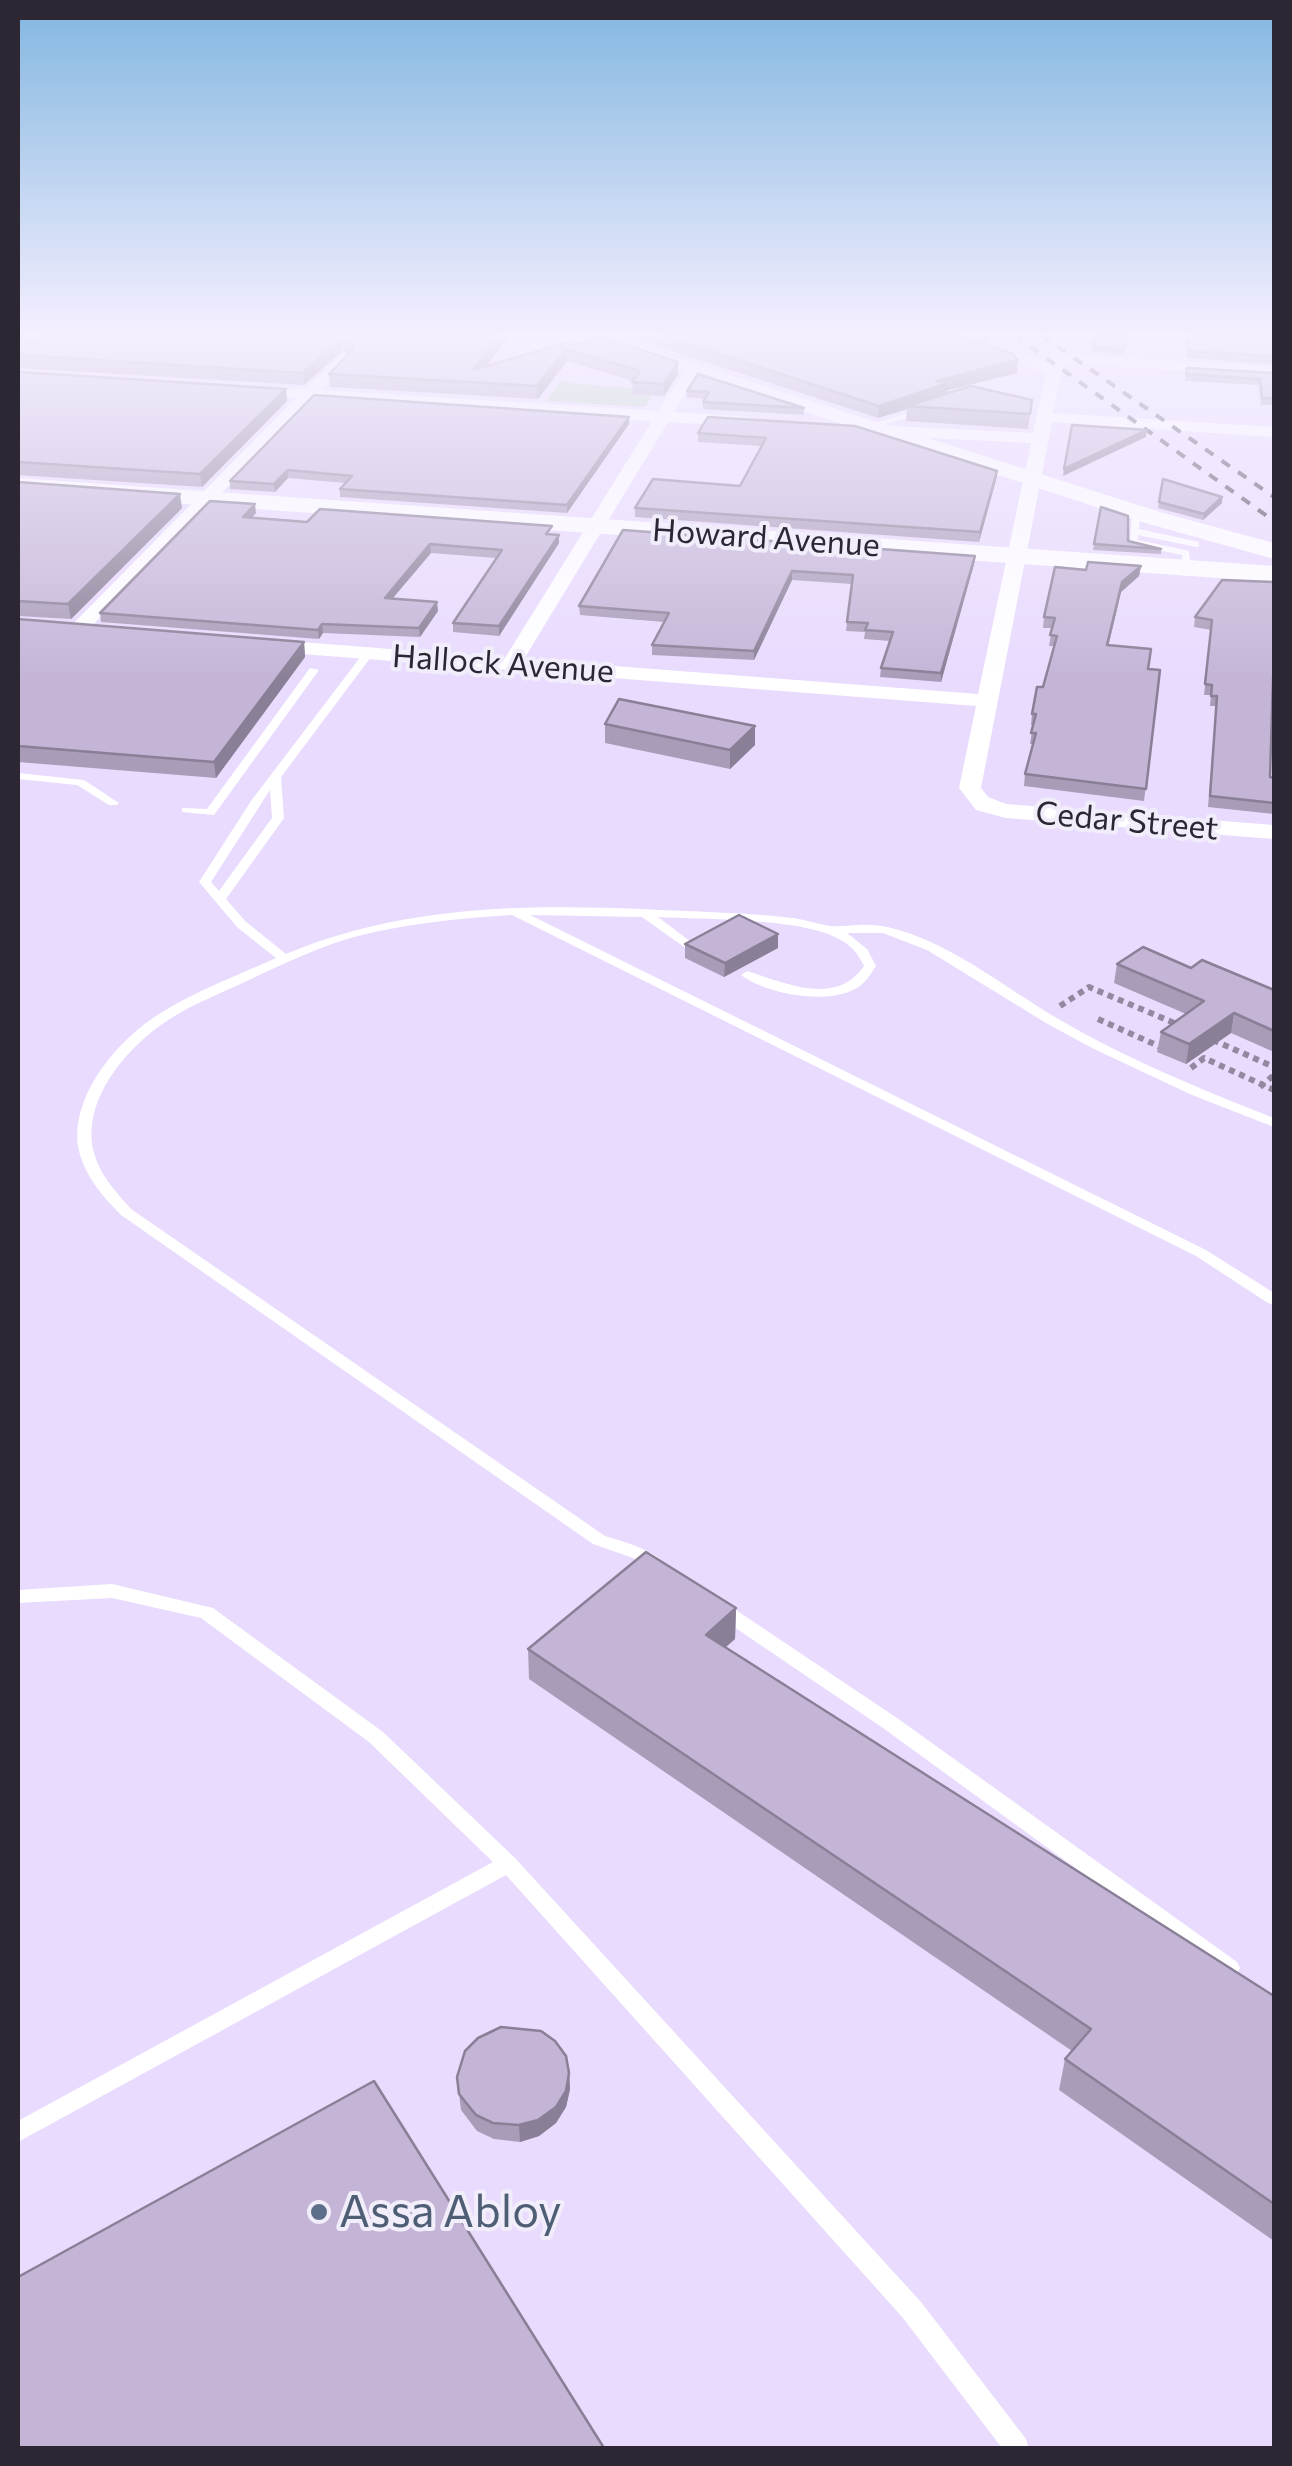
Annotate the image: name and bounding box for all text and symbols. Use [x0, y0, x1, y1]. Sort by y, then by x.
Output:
street label: Howard Avenue [651, 511, 881, 565]
street label: Hallock Avenue [391, 637, 615, 691]
street label: Cedar Street [1034, 794, 1220, 848]
place label: Assa Abloy [339, 2185, 562, 2239]
marker: Assa Abloy [308, 2201, 330, 2223]

